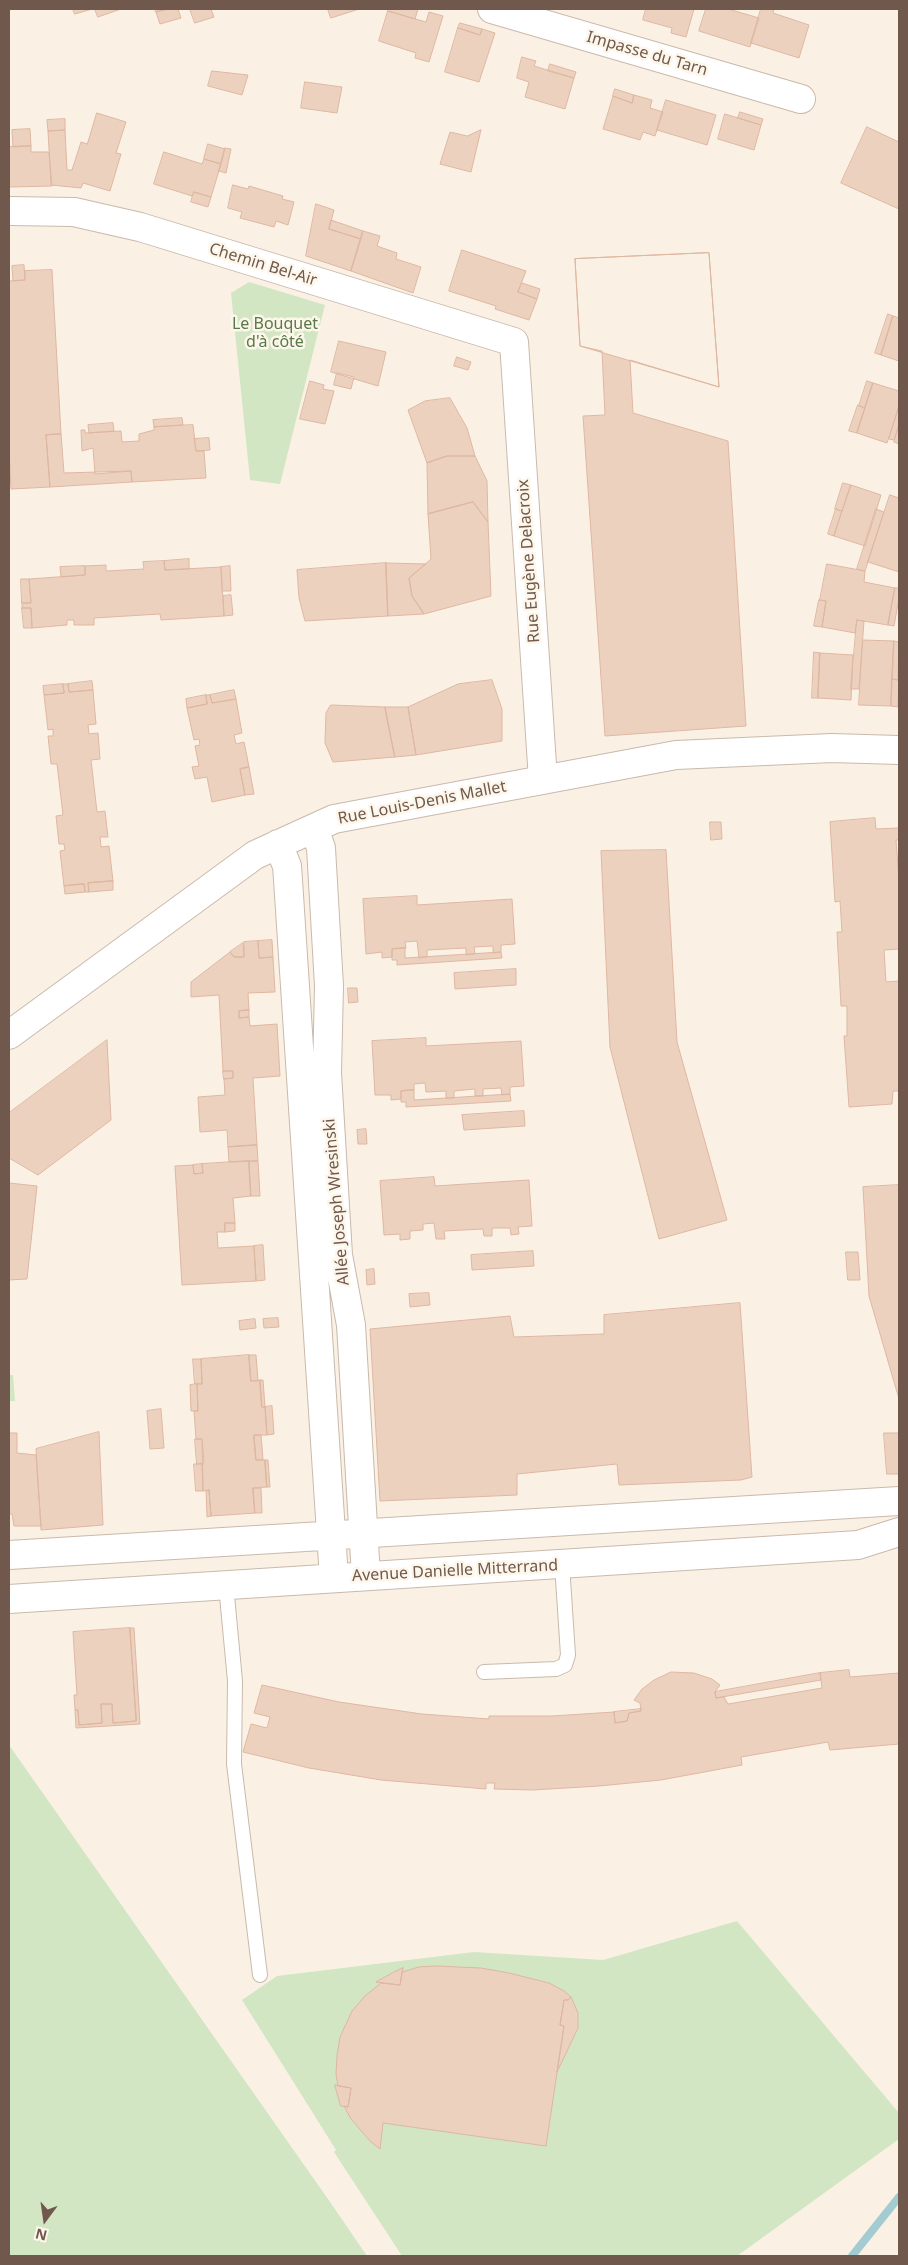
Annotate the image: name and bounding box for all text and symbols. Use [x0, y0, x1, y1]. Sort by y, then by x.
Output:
street label: Impasse du Tarn [584, 28, 710, 80]
street label: Chemin Bel-Air [207, 239, 319, 291]
park label: Le Bouquet d'à côté [232, 314, 318, 352]
street label: Rue Eugène Delacroix [514, 479, 544, 643]
street label: Rue Louis-Denis Mallet [336, 777, 508, 829]
street label: Allée Joseph Wresinski [320, 1118, 354, 1286]
street label: Avenue Danielle Mitterrand [351, 1556, 559, 1586]
north arrow [20, 2195, 70, 2245]
text: N [33, 2224, 49, 2246]

